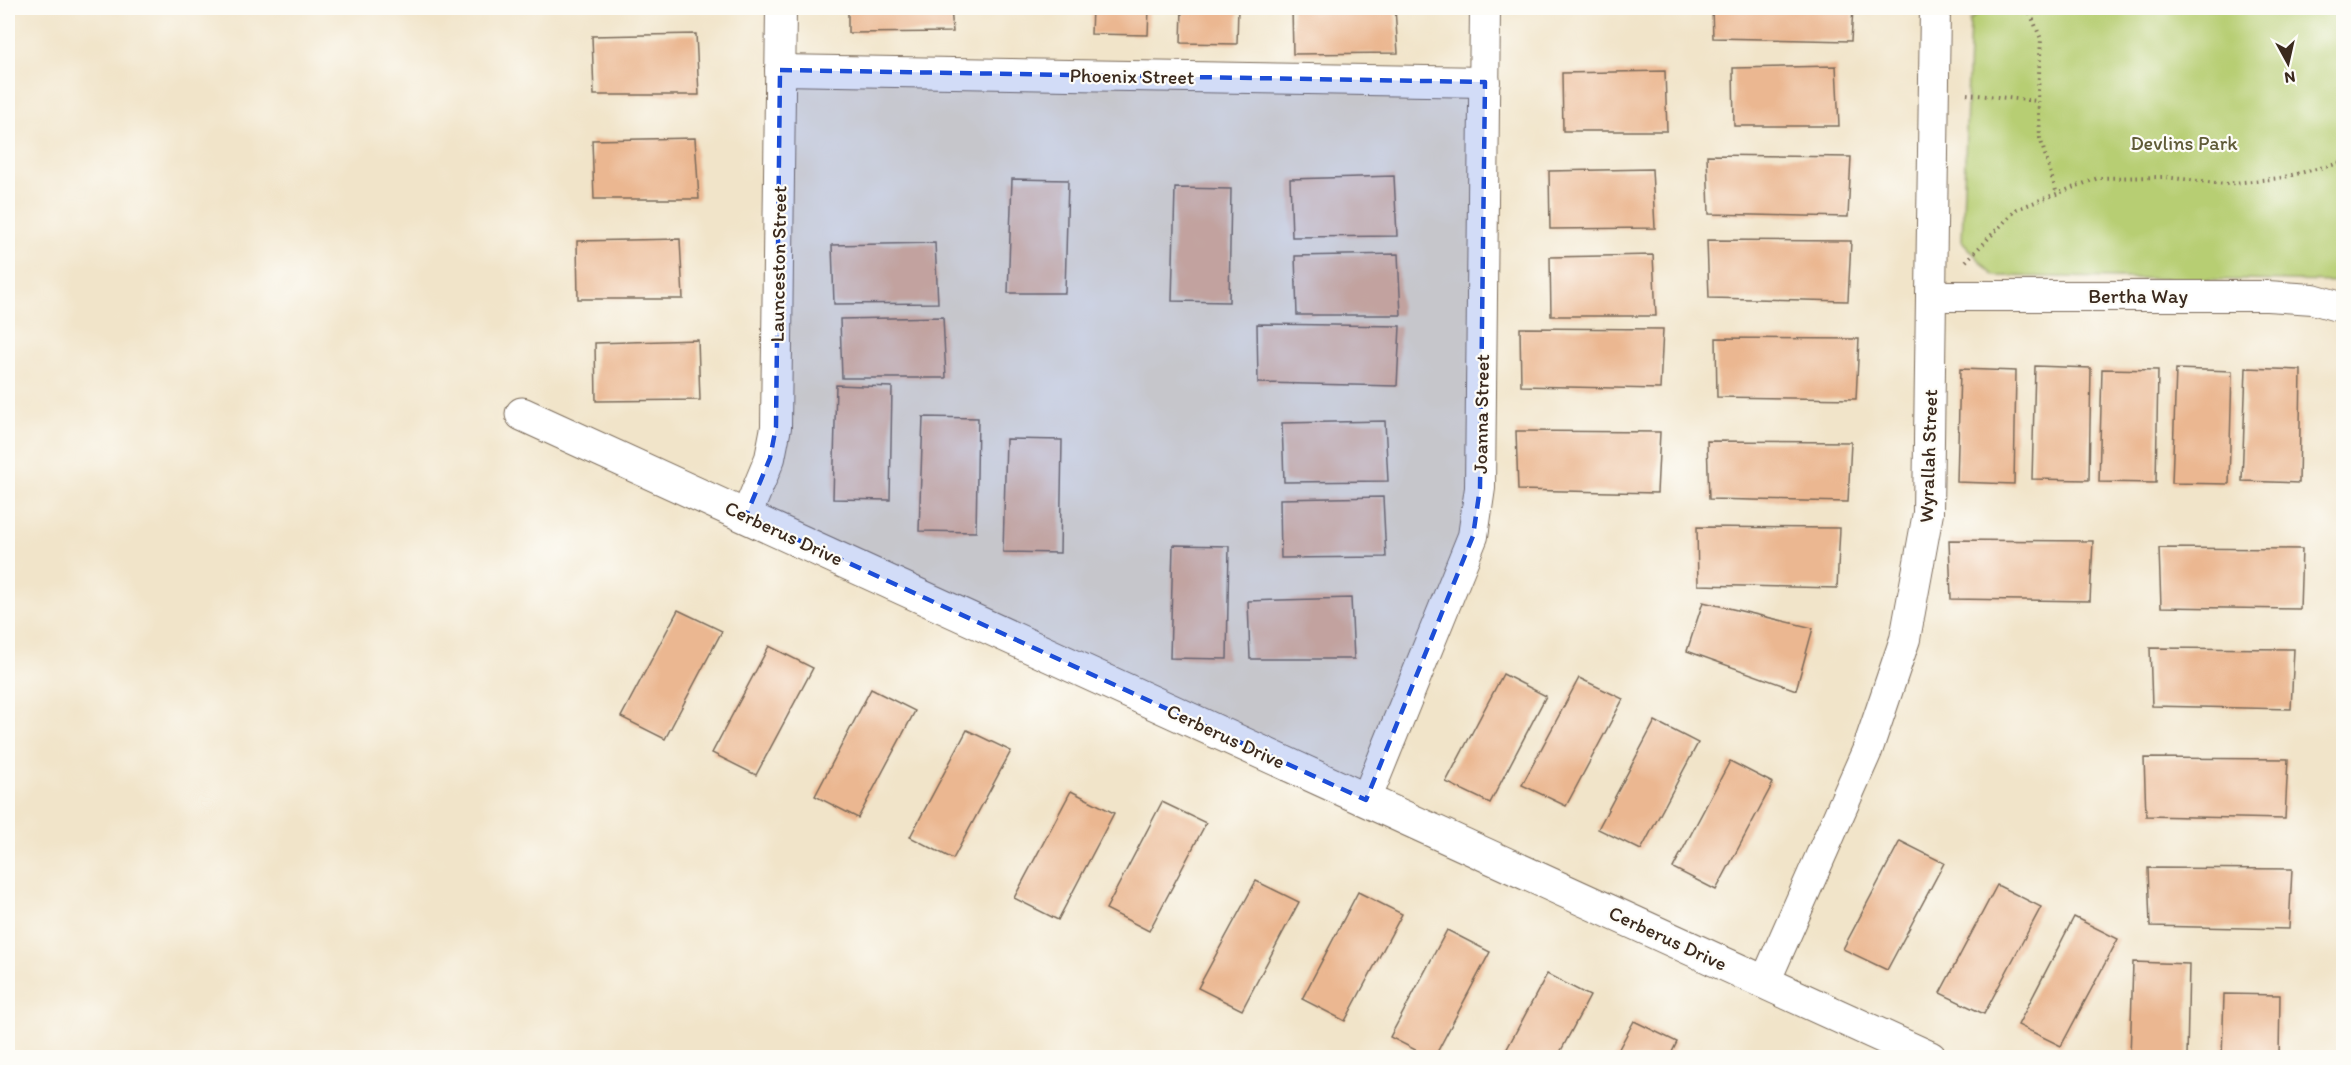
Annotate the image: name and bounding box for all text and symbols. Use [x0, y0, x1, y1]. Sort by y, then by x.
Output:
north arrow [2258, 33, 2318, 93]
street label: Phoenix Street [1069, 63, 1195, 89]
text: N [2283, 67, 2297, 88]
park label: Devlins Park [2130, 131, 2238, 155]
street label: Launceston Street [765, 185, 791, 343]
street label: Bertha Way [2088, 284, 2188, 308]
street label: Joanna Street [1468, 354, 1494, 474]
street label: Wyrallah Street [1914, 388, 1942, 523]
street label: Cerberus Drive [721, 495, 847, 571]
street label: Cerberus Drive [1163, 698, 1289, 774]
street label: Cerberus Drive [1605, 900, 1731, 976]

